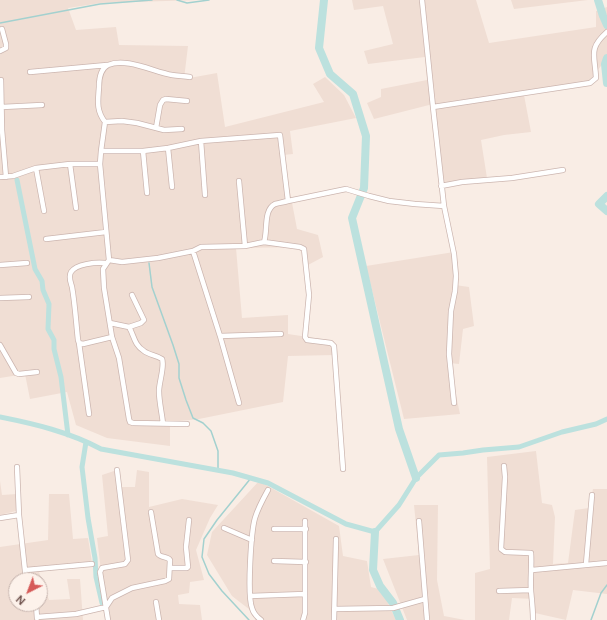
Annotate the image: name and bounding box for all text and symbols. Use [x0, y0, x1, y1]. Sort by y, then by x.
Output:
north arrow [8, 572, 48, 612]
text: N [13, 592, 28, 608]

